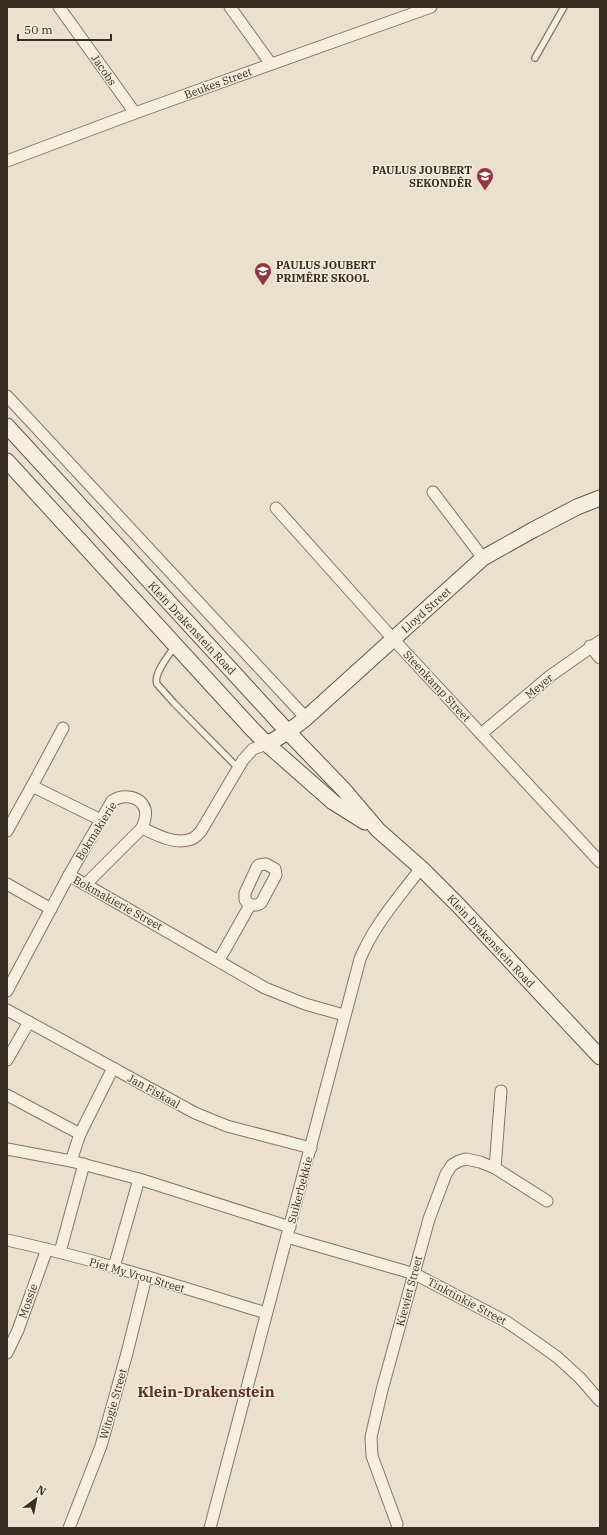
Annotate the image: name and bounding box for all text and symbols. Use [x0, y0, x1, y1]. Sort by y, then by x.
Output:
scale bar [18, 16, 111, 42]
text: 50 m [24, 22, 53, 37]
street label: Jacobs [88, 52, 120, 88]
street label: Beukes Street [182, 64, 254, 102]
place label: PAULUS JOUBERT SEKONDÊR [372, 163, 472, 190]
school or university icon: PAULUS JOUBERT SEKONDÊR [475, 166, 495, 191]
place label: PAULUS JOUBERT PRIMÊRE SKOOL [276, 258, 376, 285]
school or university icon: PAULUS JOUBERT PRIMÊRE SKOOL [253, 261, 273, 286]
street label: Klein Drakenstein Road [145, 579, 239, 678]
street label: Lloyd Street [398, 584, 454, 636]
street label: Steenkamp Street [400, 647, 474, 725]
street label: Meyer [522, 670, 556, 702]
street label: Bokmakierie [72, 799, 120, 863]
street label: Bokmakierie Street [71, 873, 165, 933]
street label: Klein Drakenstein Road [444, 892, 538, 991]
street label: Jan Fiskaal [125, 1071, 183, 1111]
street label: Suikerbekkie [284, 1155, 316, 1225]
street label: Kiewiet Street [393, 1254, 425, 1328]
street label: Piet My Vrou Street [88, 1255, 186, 1295]
street label: Tinktinkie Street [425, 1274, 509, 1328]
street label: Mossie [15, 1282, 41, 1320]
street label: Witogie Street [96, 1367, 130, 1441]
district label: Klein-Drakenstein [137, 1382, 275, 1401]
north arrow [16, 1479, 56, 1519]
text: N [34, 1482, 49, 1499]

